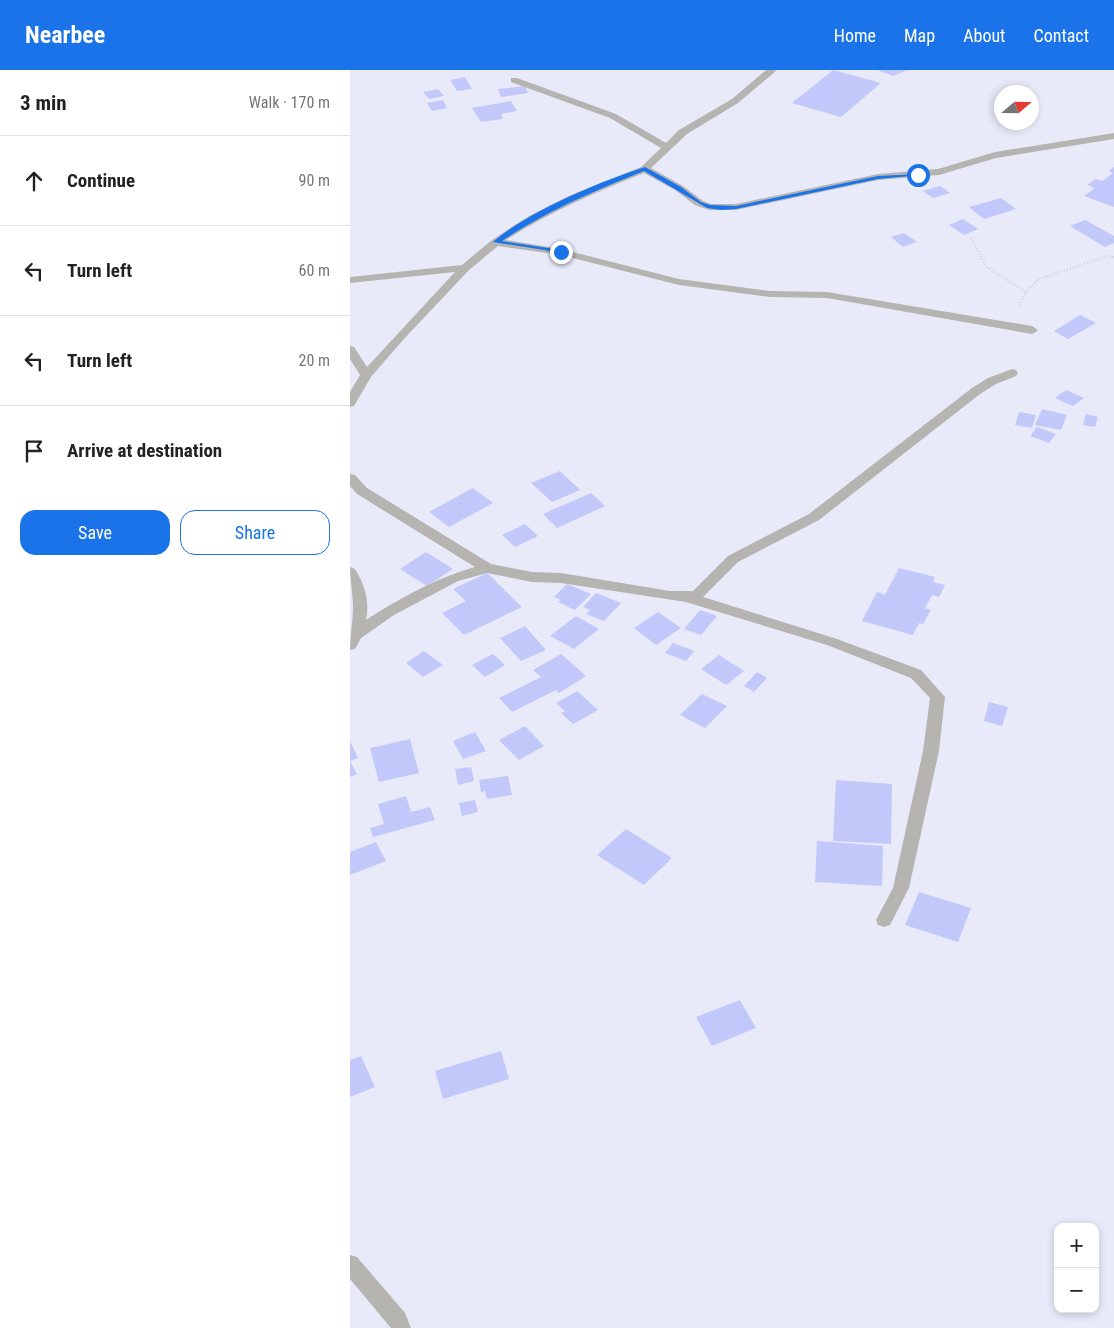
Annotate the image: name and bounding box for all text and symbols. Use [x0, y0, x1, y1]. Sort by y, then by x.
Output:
text: Nearbee [25, 21, 105, 49]
text: Home [834, 25, 876, 46]
text: Map [904, 25, 935, 46]
text: About [963, 25, 1005, 46]
text: Contact [1033, 25, 1089, 46]
north arrow [994, 85, 1039, 130]
text: 3 min [20, 91, 67, 115]
text: Walk · 170 m [249, 93, 330, 112]
route start [907, 164, 930, 187]
icon: ahead [20, 167, 48, 195]
text: Continue [67, 169, 135, 192]
text: 90 m [298, 171, 330, 190]
route end [550, 241, 573, 264]
icon: left [20, 257, 48, 285]
text: Turn left [67, 259, 132, 282]
text: 60 m [298, 261, 330, 280]
icon: left [20, 347, 48, 375]
text: Turn left [67, 349, 132, 372]
text: 20 m [298, 351, 330, 370]
icon: arrive [20, 437, 48, 465]
text: Arrive at destination [67, 439, 222, 462]
button: Save [20, 510, 170, 555]
button: Share [180, 510, 330, 555]
map controls [1054, 1223, 1099, 1313]
button: + [1054, 1223, 1099, 1268]
button: − [1054, 1268, 1099, 1313]

